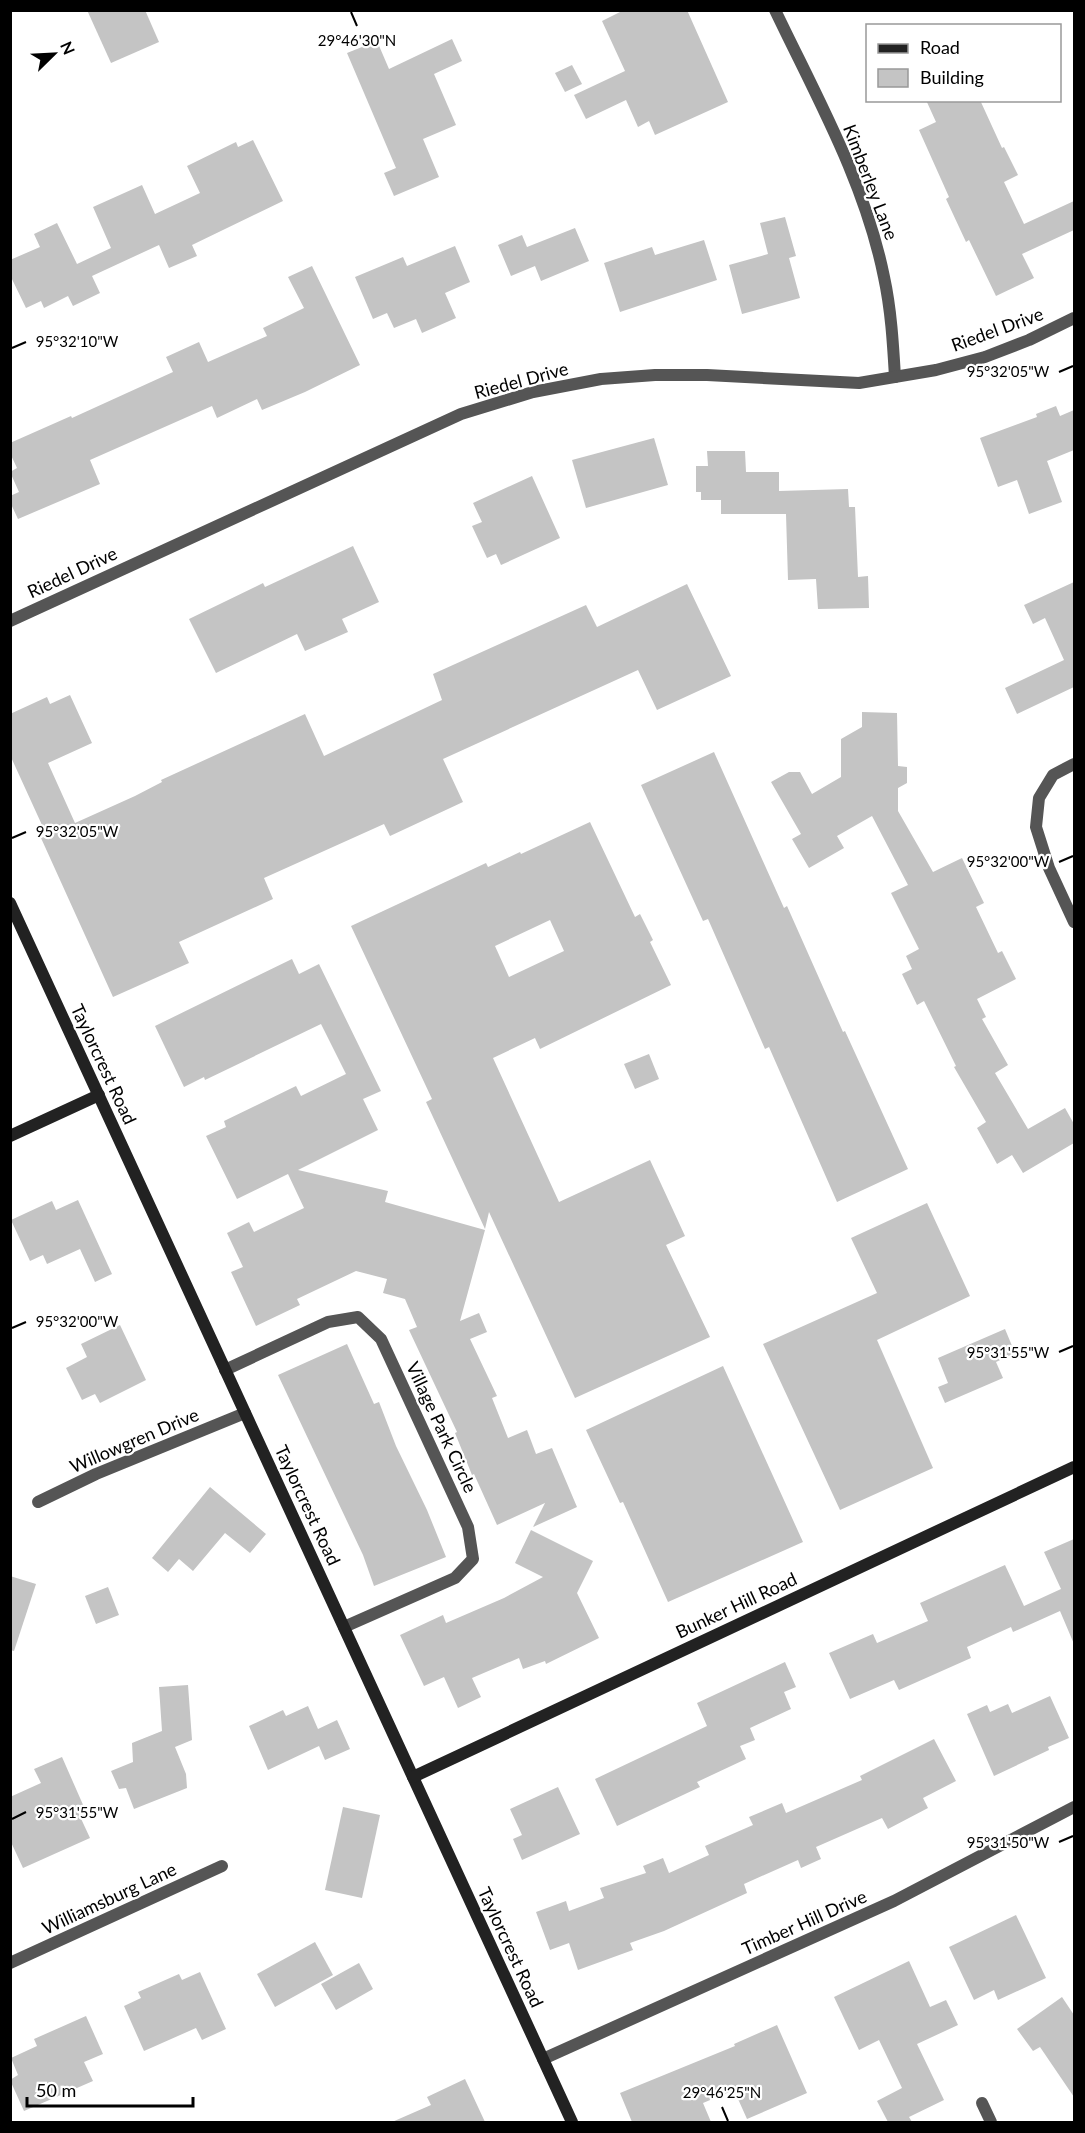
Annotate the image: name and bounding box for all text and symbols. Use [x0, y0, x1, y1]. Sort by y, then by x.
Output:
north arrow [24, 24, 84, 84]
legend [866, 24, 1061, 102]
text: 29°46'30"N [318, 31, 396, 49]
text: Road [920, 36, 960, 58]
text: N [57, 38, 79, 57]
text: Building [920, 66, 984, 88]
street label: Kimberley Lane [839, 121, 903, 243]
street label: Riedel Drive [948, 302, 1046, 356]
text: 95°32'10"W [36, 332, 119, 350]
street label: Riedel Drive [472, 357, 570, 403]
text: 95°32'05"W [967, 362, 1050, 380]
street label: Riedel Drive [24, 542, 120, 602]
text: 95°32'05"W [36, 822, 119, 840]
text: 95°32'00"W [967, 852, 1050, 870]
street label: Taylorcrest Road [66, 1000, 142, 1128]
text: 95°32'00"W [36, 1312, 119, 1330]
text: 95°31'55"W [967, 1343, 1050, 1361]
street label: Village Park Circle [402, 1358, 482, 1496]
street label: Willowgren Drive [66, 1403, 202, 1477]
street label: Taylorcrest Road [270, 1441, 346, 1569]
street label: Bunker Hill Road [672, 1567, 800, 1643]
text: 95°31'55"W [36, 1803, 119, 1821]
text: 95°31'50"W [967, 1833, 1050, 1851]
street label: Williamsburg Lane [38, 1857, 180, 1939]
street label: Taylorcrest Road [473, 1883, 549, 2011]
street label: Timber Hill Drive [738, 1885, 870, 1959]
scale bar [27, 2070, 194, 2108]
text: 50 m [36, 2079, 76, 2101]
text: 29°46'25"N [683, 2083, 761, 2101]

